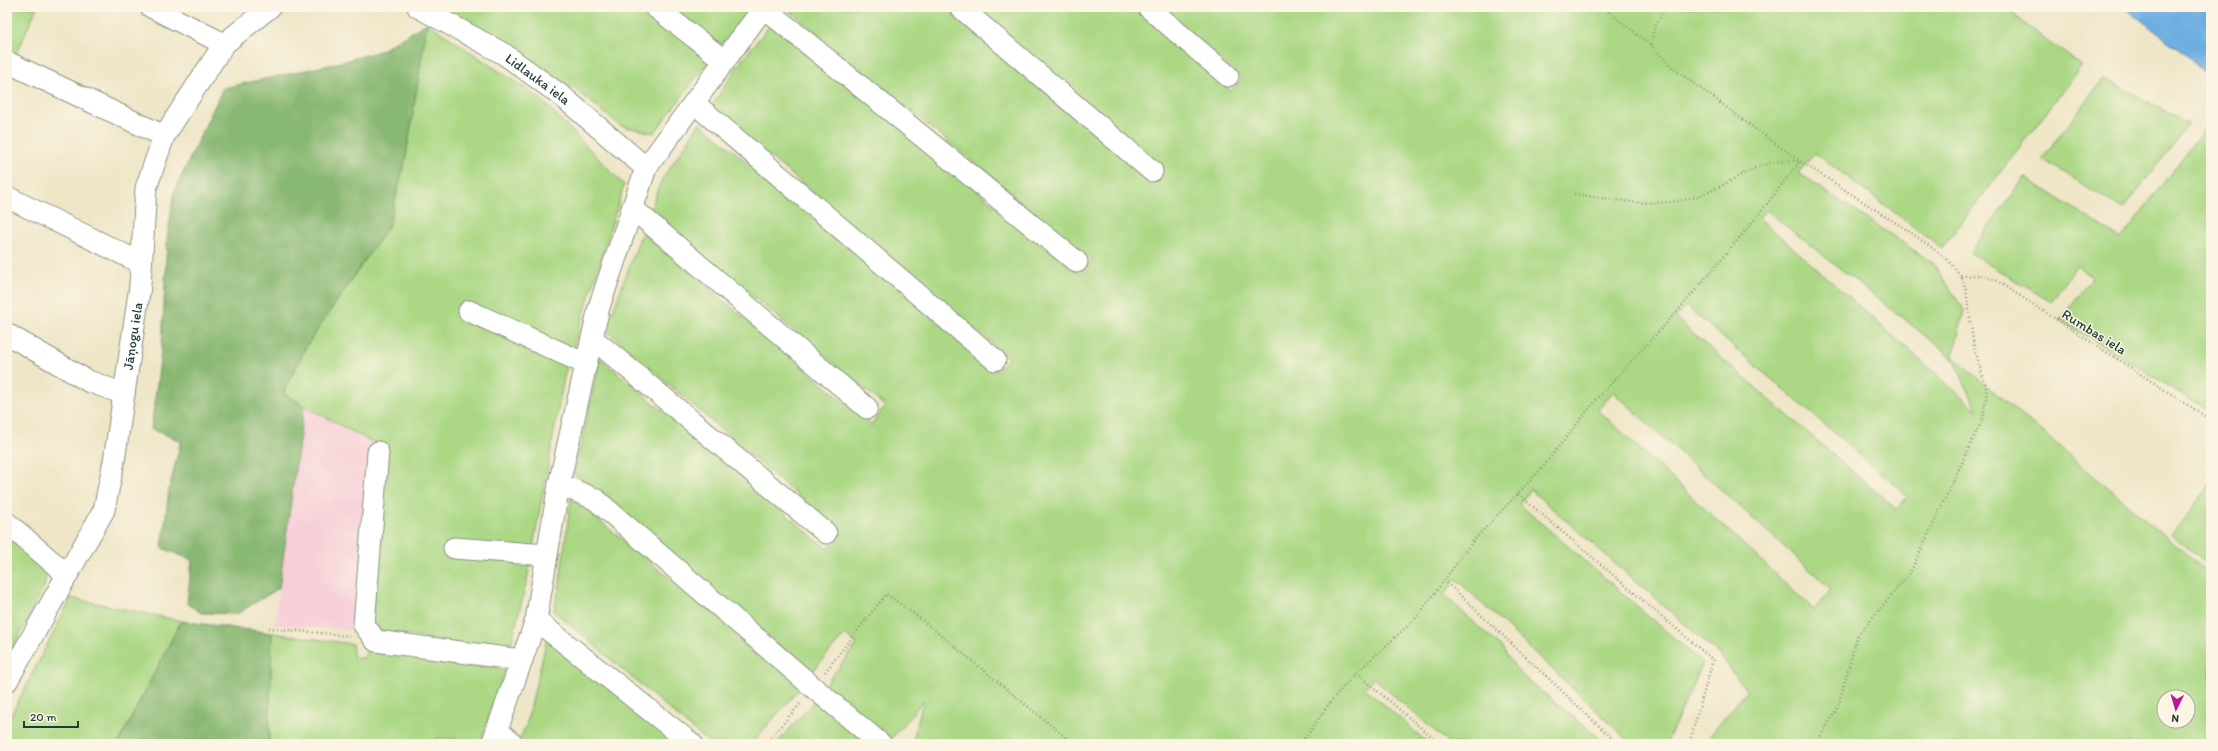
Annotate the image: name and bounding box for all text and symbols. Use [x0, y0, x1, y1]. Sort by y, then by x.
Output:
street label: Lidlauka iela [502, 49, 575, 109]
street label: Jāņogu iela [119, 301, 146, 371]
street label: Rumbas iela [2059, 306, 2129, 359]
north arrow [2156, 689, 2196, 729]
scale bar [24, 703, 78, 729]
text: 20 m [30, 710, 57, 724]
text: N [2171, 712, 2179, 725]

